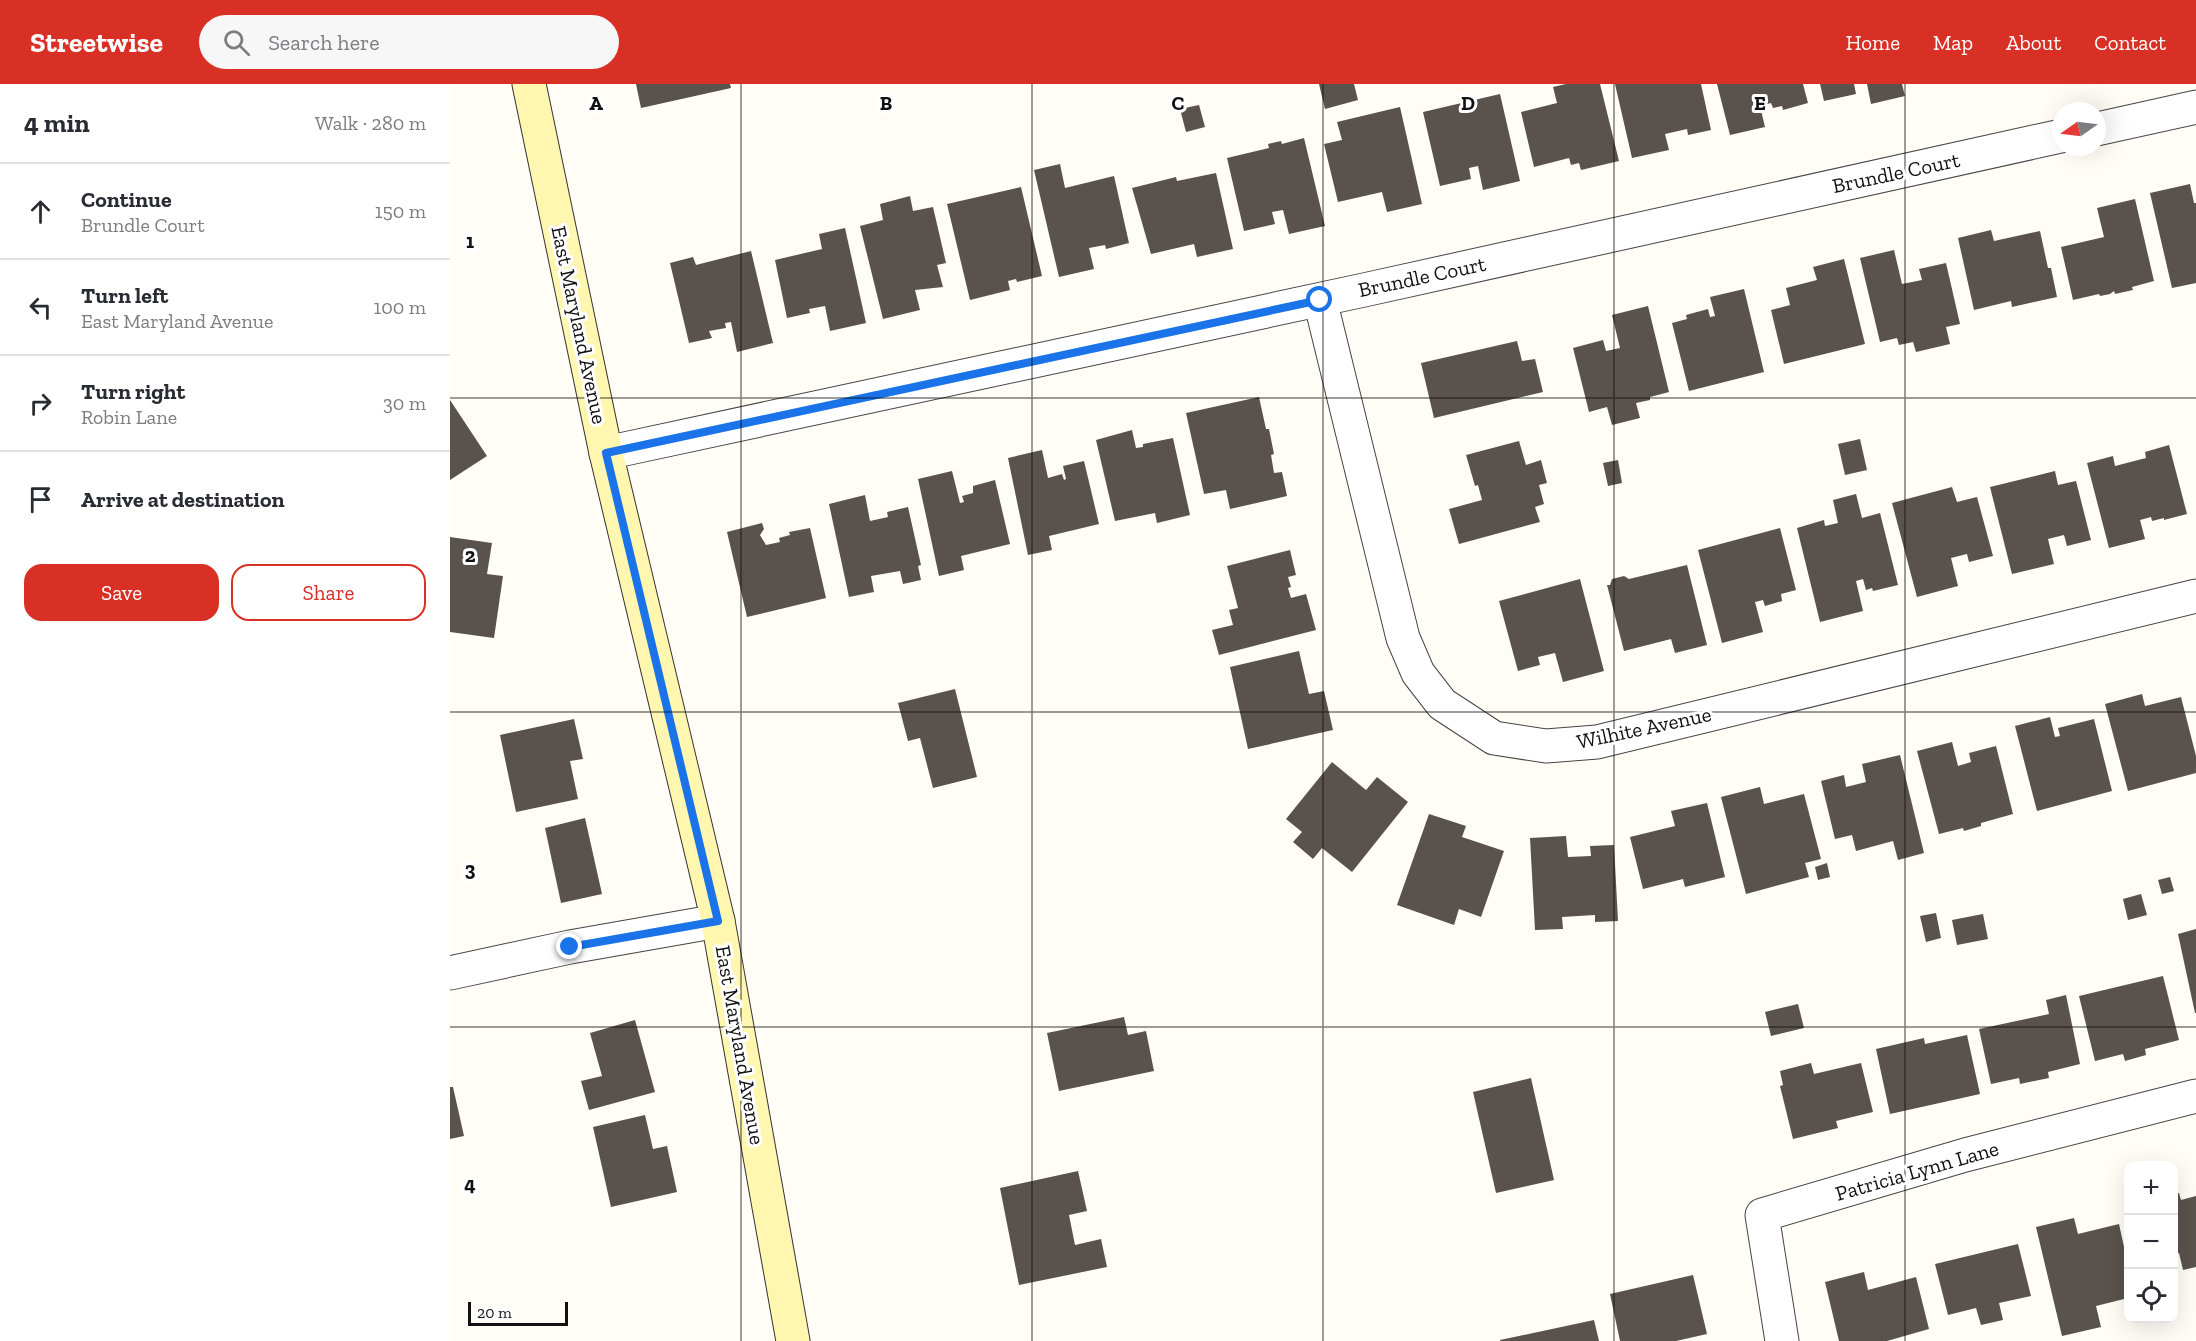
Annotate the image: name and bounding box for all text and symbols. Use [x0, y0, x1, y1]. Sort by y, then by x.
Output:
search box [199, 15, 619, 69]
text: Streetwise [30, 26, 163, 59]
icon: search [220, 26, 253, 59]
text: Search here [268, 29, 380, 56]
text: Home [1846, 30, 1900, 55]
text: Map [1933, 30, 1973, 55]
text: About [2006, 30, 2061, 55]
text: Contact [2094, 30, 2166, 55]
text: A [589, 91, 603, 115]
text: B [880, 91, 892, 115]
text: C [1172, 91, 1185, 115]
text: D [1461, 91, 1475, 115]
text: E [1754, 91, 1766, 115]
north arrow [2052, 102, 2106, 156]
text: 4 min [24, 107, 90, 139]
text: Walk · 280 m [315, 111, 426, 135]
street label: Brundle Court [1830, 147, 1962, 198]
text: Continue [81, 186, 172, 213]
icon: ahead [24, 195, 57, 228]
text: 150 m [375, 199, 426, 223]
text: Brundle Court [81, 213, 205, 237]
street label: East Maryland Avenue [546, 224, 613, 426]
text: 1 [466, 229, 474, 253]
street label: Brundle Court [1356, 251, 1488, 302]
text: Turn left [81, 282, 168, 309]
route start [1306, 286, 1332, 312]
icon: left [24, 291, 57, 324]
text: 100 m [373, 295, 426, 319]
text: East Maryland Avenue [81, 309, 273, 333]
text: Turn right [81, 378, 185, 405]
icon: right [24, 387, 57, 420]
text: 30 m [383, 391, 426, 415]
text: Robin Lane [81, 405, 177, 429]
icon: arrive [24, 483, 57, 516]
text: Arrive at destination [81, 486, 284, 513]
text: 2 [465, 543, 476, 567]
button: Save [24, 564, 219, 621]
button: Share [231, 564, 426, 621]
street label: Wilhite Avenue [1574, 701, 1713, 754]
text: 3 [465, 857, 476, 881]
route end [556, 933, 582, 959]
street label: East Maryland Avenue [711, 943, 770, 1147]
street label: Patricia Lynn Lane [1832, 1135, 2002, 1206]
map controls [2124, 1161, 2178, 1323]
button: + [2124, 1161, 2178, 1215]
text: 4 [464, 1172, 476, 1196]
button: − [2124, 1215, 2178, 1269]
button: locate [2124, 1269, 2178, 1323]
scale bar [468, 1299, 568, 1326]
text: 20 m [477, 1303, 512, 1322]

